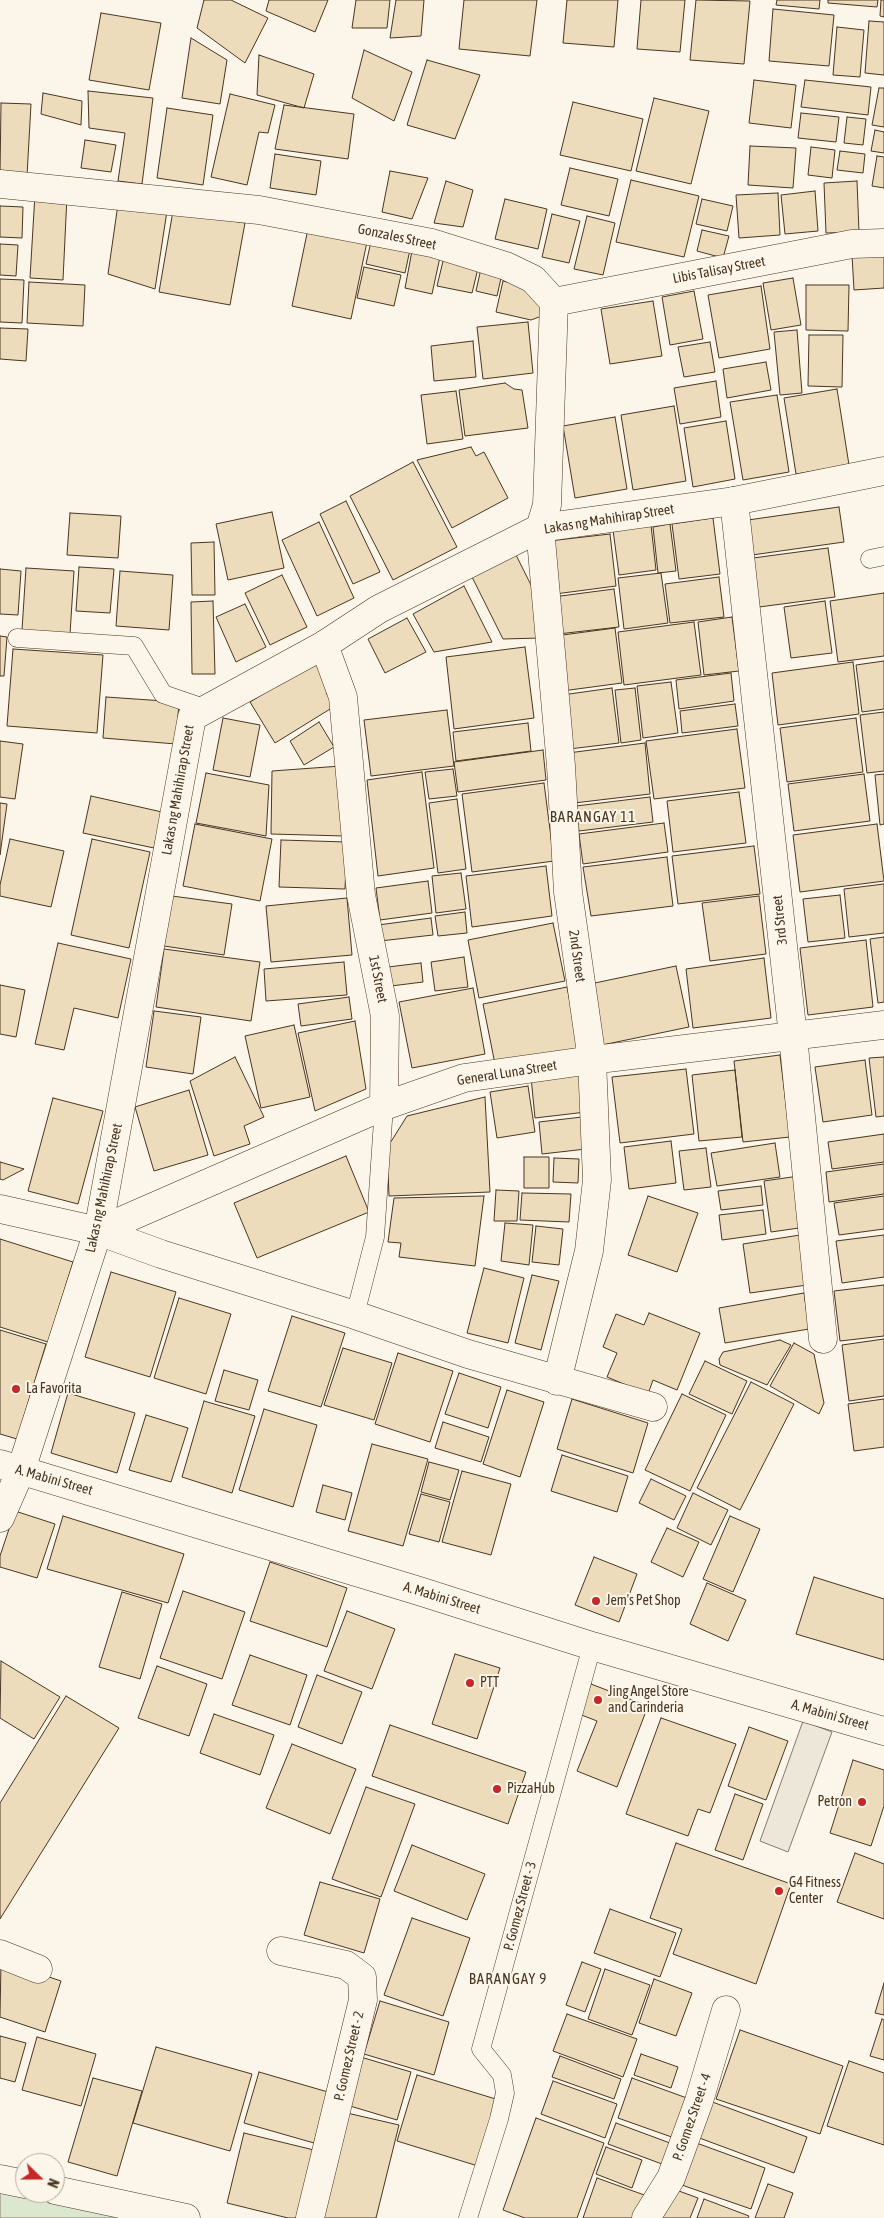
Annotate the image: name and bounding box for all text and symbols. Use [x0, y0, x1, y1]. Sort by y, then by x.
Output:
street label: Gonzales Street [356, 220, 438, 254]
street label: Libis Talisay Street [671, 253, 767, 287]
street label: Lakas ng Mahihirap Street [543, 500, 675, 538]
street label: Lakas ng Mahihirap Street [158, 724, 198, 856]
district label: BARANGAY 11 [548, 808, 638, 826]
street label: 3rd Street [769, 894, 791, 946]
street label: 2nd Street [565, 929, 589, 983]
street label: 1st Street [365, 954, 391, 1004]
street label: General Luna Street [456, 1057, 558, 1089]
street label: Lakas ng Mahihirap Street [82, 1122, 126, 1254]
place label: La Favorita [26, 1381, 82, 1397]
marker: La Favorita [10, 1383, 22, 1395]
street label: A. Mabini Street [13, 1461, 95, 1499]
street label: A. Mabini Street [401, 1578, 483, 1618]
place label: Jem's Pet Shop [606, 1593, 681, 1609]
marker: Jem's Pet Shop [590, 1595, 602, 1607]
place label: PTT [480, 1675, 499, 1691]
marker: PTT [464, 1677, 476, 1689]
place label: Jing Angel Store and Carinderia [608, 1684, 689, 1716]
marker: Jing Angel Store and Carinderia [592, 1694, 604, 1706]
street label: A. Mabini Street [789, 1696, 871, 1734]
place label: PizzaHub [507, 1781, 555, 1797]
marker: PizzaHub [491, 1783, 503, 1795]
place label: Petron [817, 1794, 852, 1810]
marker: Petron [856, 1796, 868, 1808]
street label: P. Gomez Street - 3 [500, 1860, 540, 1952]
place label: G4 Fitness Center [789, 1875, 841, 1908]
marker: G4 Fitness Center [773, 1885, 785, 1897]
district label: BARANGAY 9 [468, 1970, 548, 1988]
street label: P. Gomez Street - 2 [330, 2009, 368, 2103]
street label: P. Gomez Street - 4 [669, 2071, 715, 2163]
north arrow [15, 2153, 65, 2203]
text: N [44, 2176, 62, 2190]

